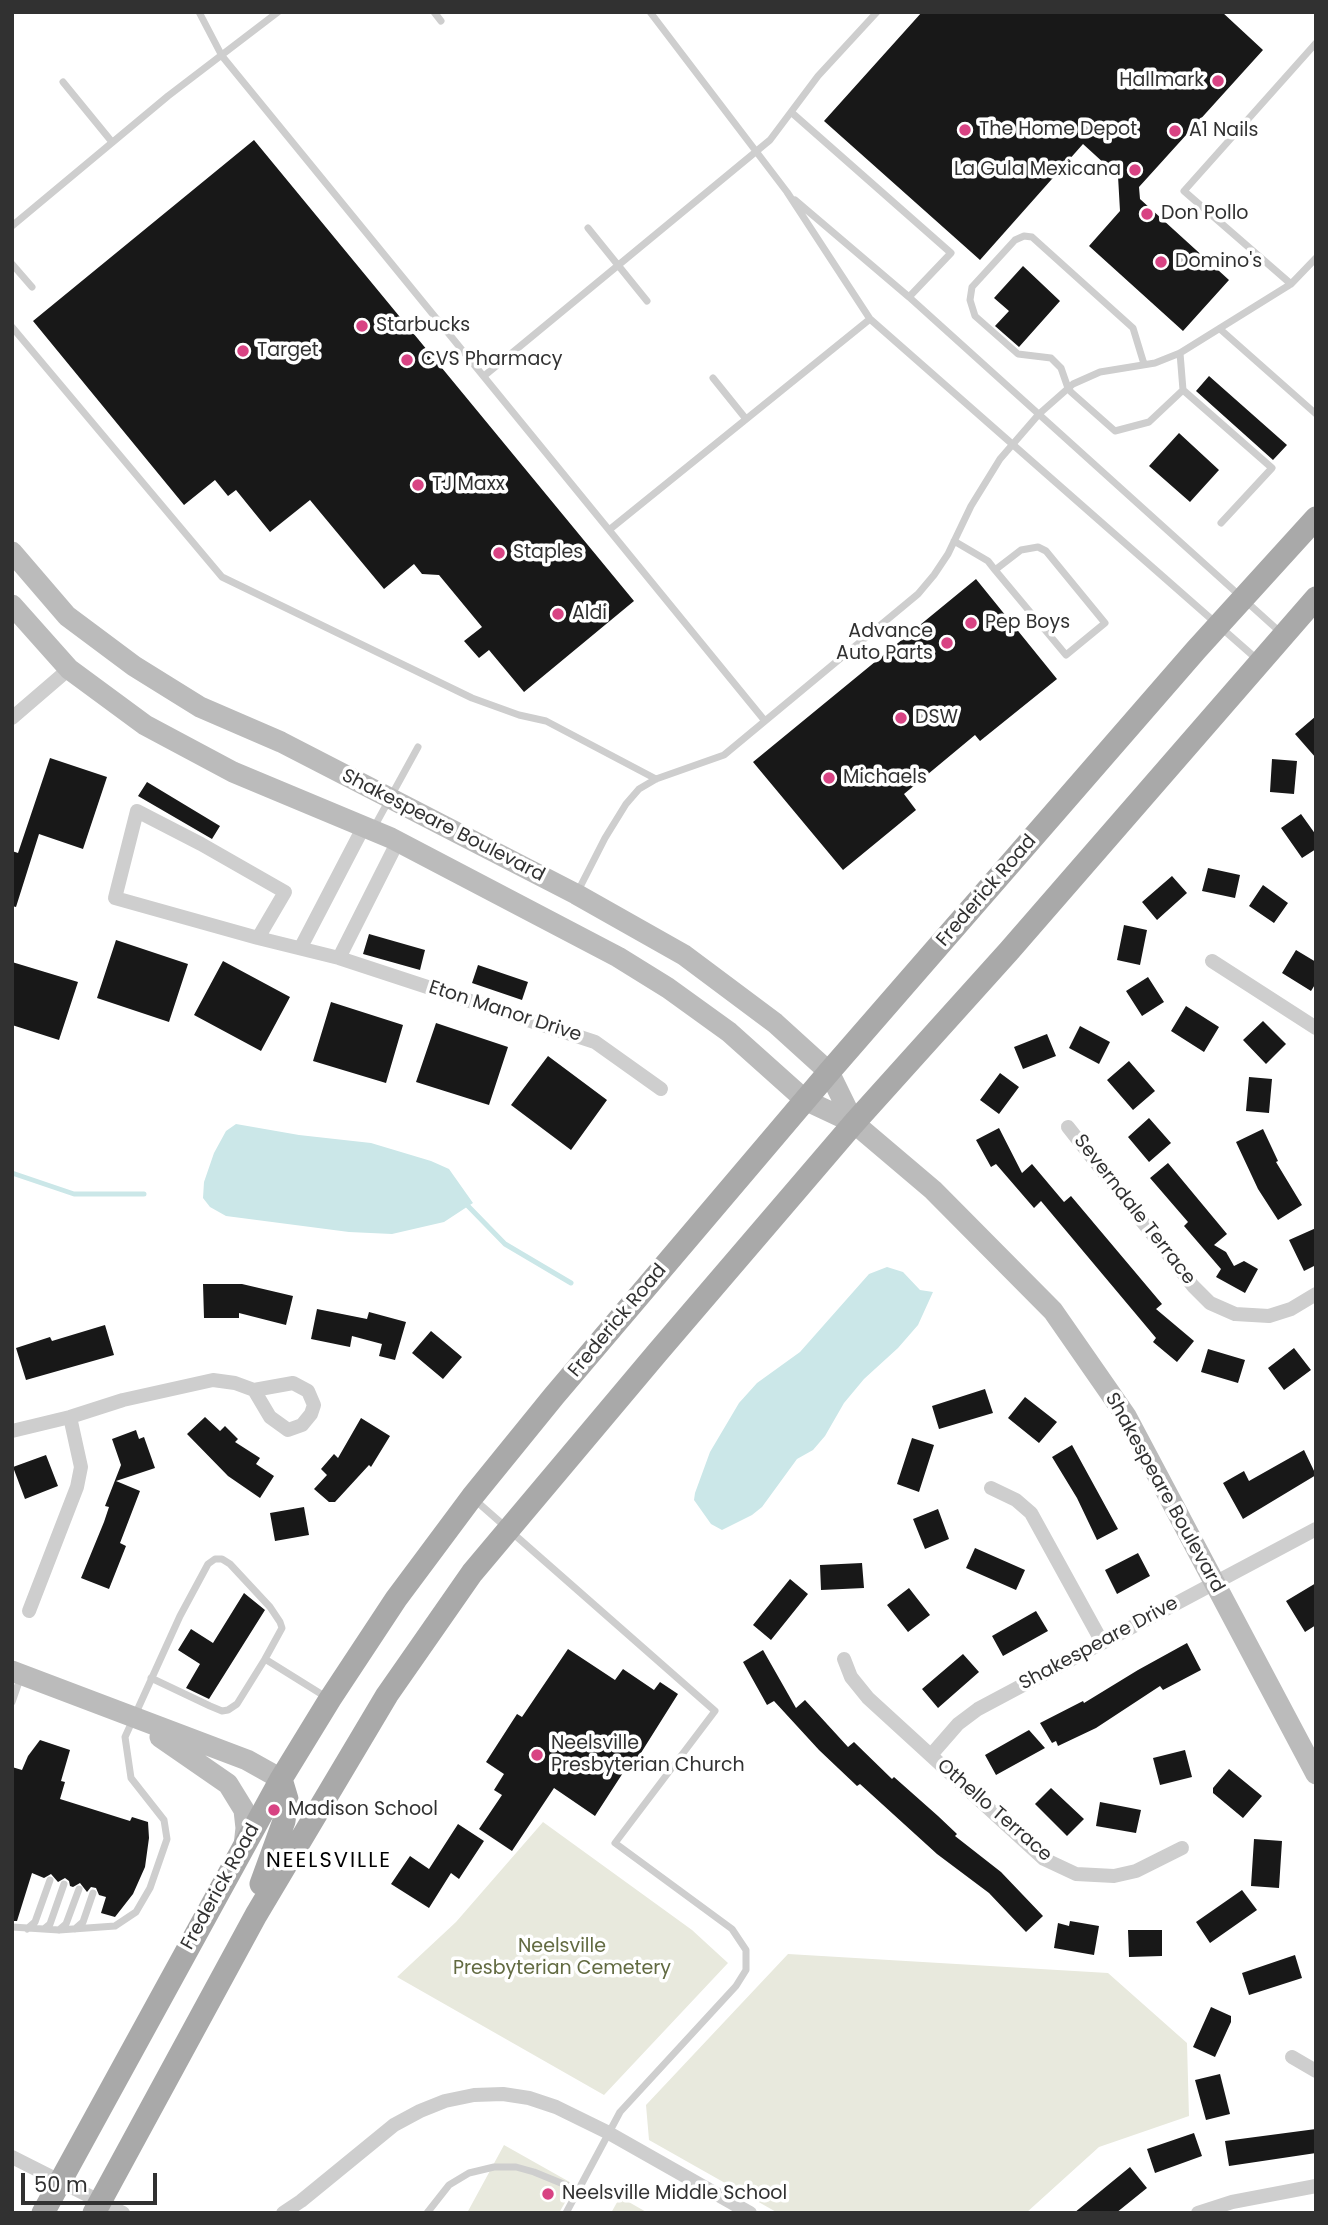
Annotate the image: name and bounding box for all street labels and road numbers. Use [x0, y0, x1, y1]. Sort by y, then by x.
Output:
street label: Shakespeare Boulevard [338, 765, 548, 887]
street label: Frederick Road [932, 830, 1042, 952]
street label: Eton Manor Drive [426, 977, 584, 1047]
street label: Severndale Terrace [1068, 1130, 1200, 1290]
street label: Frederick Road [564, 1260, 672, 1382]
street label: Shakespeare Boulevard [1100, 1389, 1228, 1597]
street label: Shakespeare Drive [1016, 1592, 1182, 1696]
street label: Othello Terrace [932, 1755, 1056, 1867]
street label: Frederick Road [177, 1820, 265, 1954]

